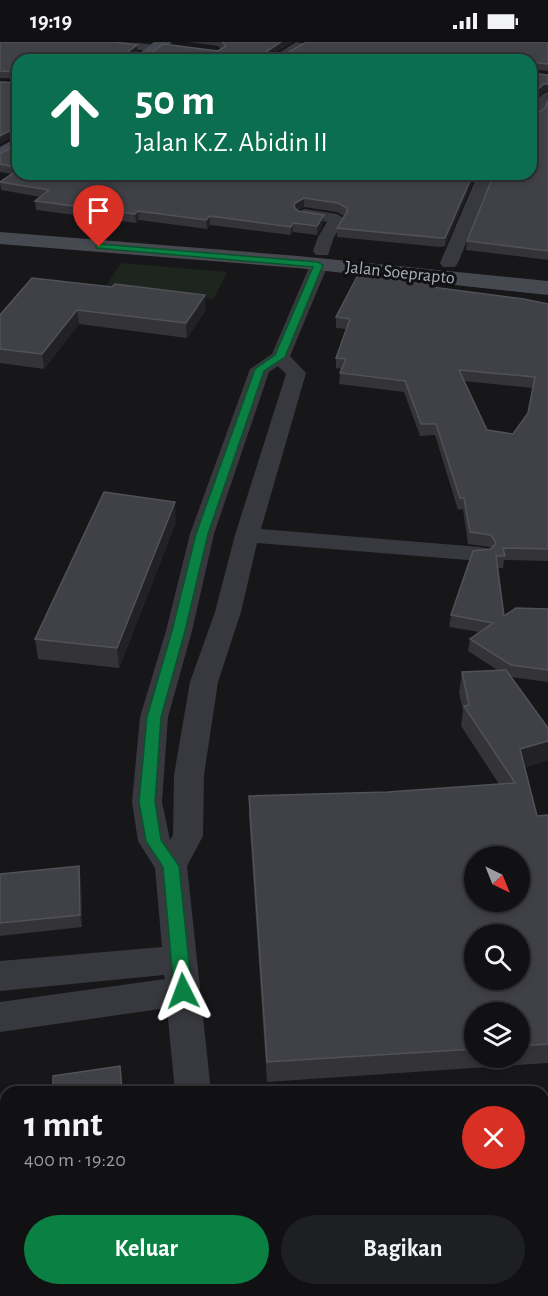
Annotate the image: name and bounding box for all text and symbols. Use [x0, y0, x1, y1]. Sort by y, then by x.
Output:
text: 19:19 [30, 10, 72, 32]
icon: ahead [36, 78, 114, 156]
text: 50 m [135, 80, 215, 122]
text: Jalan K.Z. Abidin II [135, 129, 328, 156]
pin [73, 185, 124, 247]
icon: arrive [82, 194, 115, 227]
street label: Jalan Soeprapto [344, 258, 456, 288]
north arrow [464, 846, 530, 912]
map controls [464, 846, 530, 1068]
button: search [464, 924, 530, 990]
position arrow [151, 959, 215, 1023]
button: layers [464, 1002, 530, 1068]
button: close [462, 1106, 525, 1169]
text: 1 mnt [24, 1107, 102, 1143]
text: 400 m · 19:20 [24, 1150, 126, 1170]
button: Keluar [24, 1215, 269, 1284]
button: Bagikan [281, 1215, 525, 1284]

